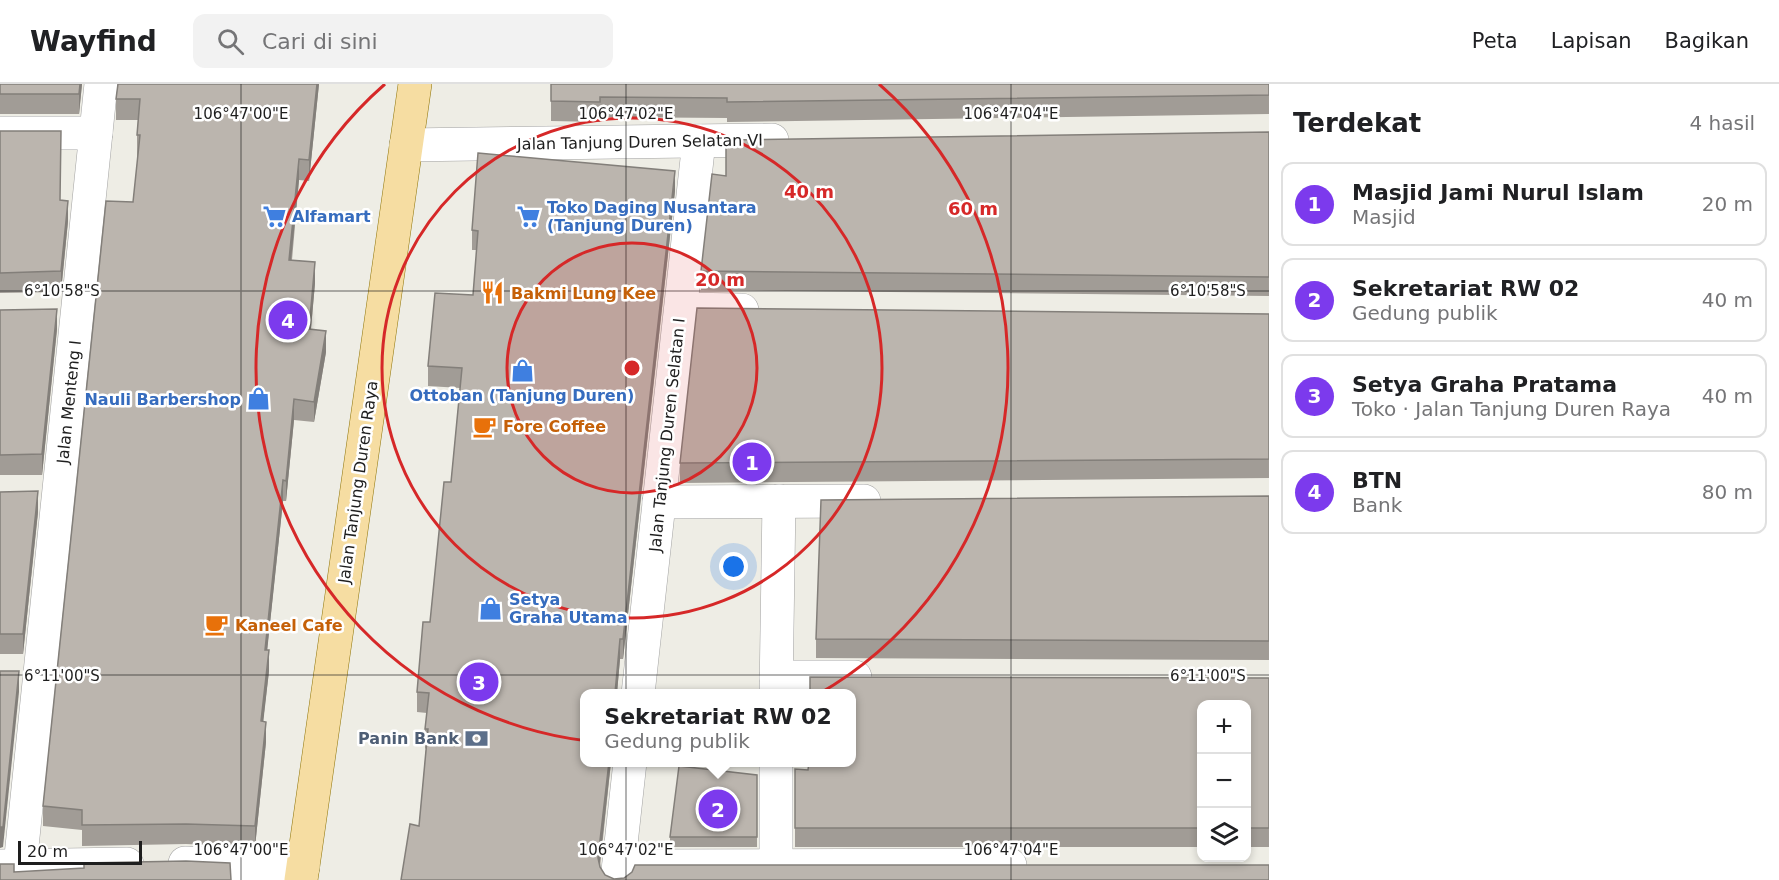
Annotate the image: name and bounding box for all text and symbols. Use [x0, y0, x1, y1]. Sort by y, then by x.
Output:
search box [193, 14, 613, 68]
text: Wayfind [30, 25, 157, 58]
icon: search [214, 25, 247, 58]
text: Cari di sini [262, 29, 378, 54]
text: Peta [1472, 29, 1518, 53]
text: Lapisan [1551, 29, 1632, 53]
text: Bagikan [1665, 29, 1749, 53]
text: 106°47'00"E [194, 105, 288, 123]
text: 106°47'02"E [579, 105, 673, 123]
text: 106°47'04"E [964, 105, 1058, 123]
text: Terdekat [1293, 108, 1421, 138]
text: 4 hasil [1689, 111, 1755, 135]
street label: Jalan Tanjung Duren Selatan VI [516, 130, 763, 154]
text: Masjid Jami Nurul Islam [1352, 180, 1644, 205]
text: 40 m [784, 181, 834, 202]
text: 1 [1308, 192, 1321, 216]
text: 20 m [1702, 192, 1753, 216]
place label: Toko Daging Nusantara (Tanjung Duren) [547, 198, 757, 235]
text: 60 m [948, 198, 998, 219]
supermarket icon: Alfamart [261, 203, 287, 229]
supermarket icon: Toko Daging Nusantara (Tanjung Duren) [516, 203, 542, 229]
text: Masjid [1352, 205, 1416, 229]
place label: Alfamart [292, 207, 371, 226]
text: 20 m [695, 269, 745, 290]
text: Sekretariat RW 02 [1352, 276, 1579, 301]
restaurant icon: Bakmi Lung Kee [480, 280, 506, 306]
text: 6°10'58"S [24, 282, 100, 300]
text: 6°10'58"S [1170, 282, 1246, 300]
place label: Bakmi Lung Kee [511, 284, 656, 303]
text: 2 [1308, 288, 1321, 312]
text: 40 m [1702, 288, 1753, 312]
pin: 4 [268, 298, 308, 342]
text: Gedung publik [1352, 301, 1498, 325]
street label: Jalan Tanjung Duren Selatan I [645, 317, 689, 554]
street label: Jalan Menteng I [53, 339, 85, 466]
shop icon: Ottoban (Tanjung Duren) [509, 357, 535, 383]
centre of rings [622, 358, 642, 378]
text: Setya Graha Pratama [1352, 372, 1617, 397]
street label: Jalan Tanjung Duren Raya [334, 379, 382, 586]
text: 3 [1308, 384, 1321, 408]
text: 40 m [1702, 384, 1753, 408]
shop icon: Nauli Barbershop [246, 386, 272, 412]
place label: Ottoban (Tanjung Duren) [410, 386, 634, 405]
place label: Nauli Barbershop [84, 390, 241, 409]
text: Toko · Jalan Tanjung Duren Raya [1352, 397, 1671, 421]
cafe icon: Fore Coffee [472, 413, 498, 439]
place label: Fore Coffee [503, 417, 606, 436]
pin: 1 [732, 440, 771, 484]
text: BTN [1352, 468, 1402, 493]
text: 4 [1308, 480, 1321, 504]
text: 80 m [1702, 480, 1753, 504]
text: Bank [1352, 493, 1402, 517]
your location [719, 552, 748, 581]
place label: Setya Graha Utama [509, 590, 627, 627]
shop icon: Setya Graha Utama [478, 595, 504, 621]
cafe icon: Kaneel Cafe [204, 612, 230, 638]
place label: Kaneel Cafe [235, 616, 343, 635]
pin: 3 [460, 660, 498, 704]
text: 6°11'00"S [24, 667, 100, 685]
text: 6°11'00"S [1170, 667, 1246, 685]
popup [580, 689, 856, 767]
map controls [1197, 700, 1251, 862]
button: + [1197, 700, 1251, 754]
text: Sekretariat RW 02 [604, 704, 832, 729]
bank icon: Panin Bank [464, 725, 490, 751]
place label: Panin Bank [358, 729, 459, 748]
text: Gedung publik [604, 729, 750, 753]
button: − [1197, 754, 1251, 808]
pin: 2 [698, 786, 738, 832]
button: layers [1197, 808, 1251, 862]
scale bar [18, 838, 142, 866]
text: 106°47'00"E [194, 841, 288, 859]
text: 106°47'02"E [579, 841, 673, 859]
text: 106°47'04"E [964, 841, 1058, 859]
text: 20 m [27, 842, 68, 861]

